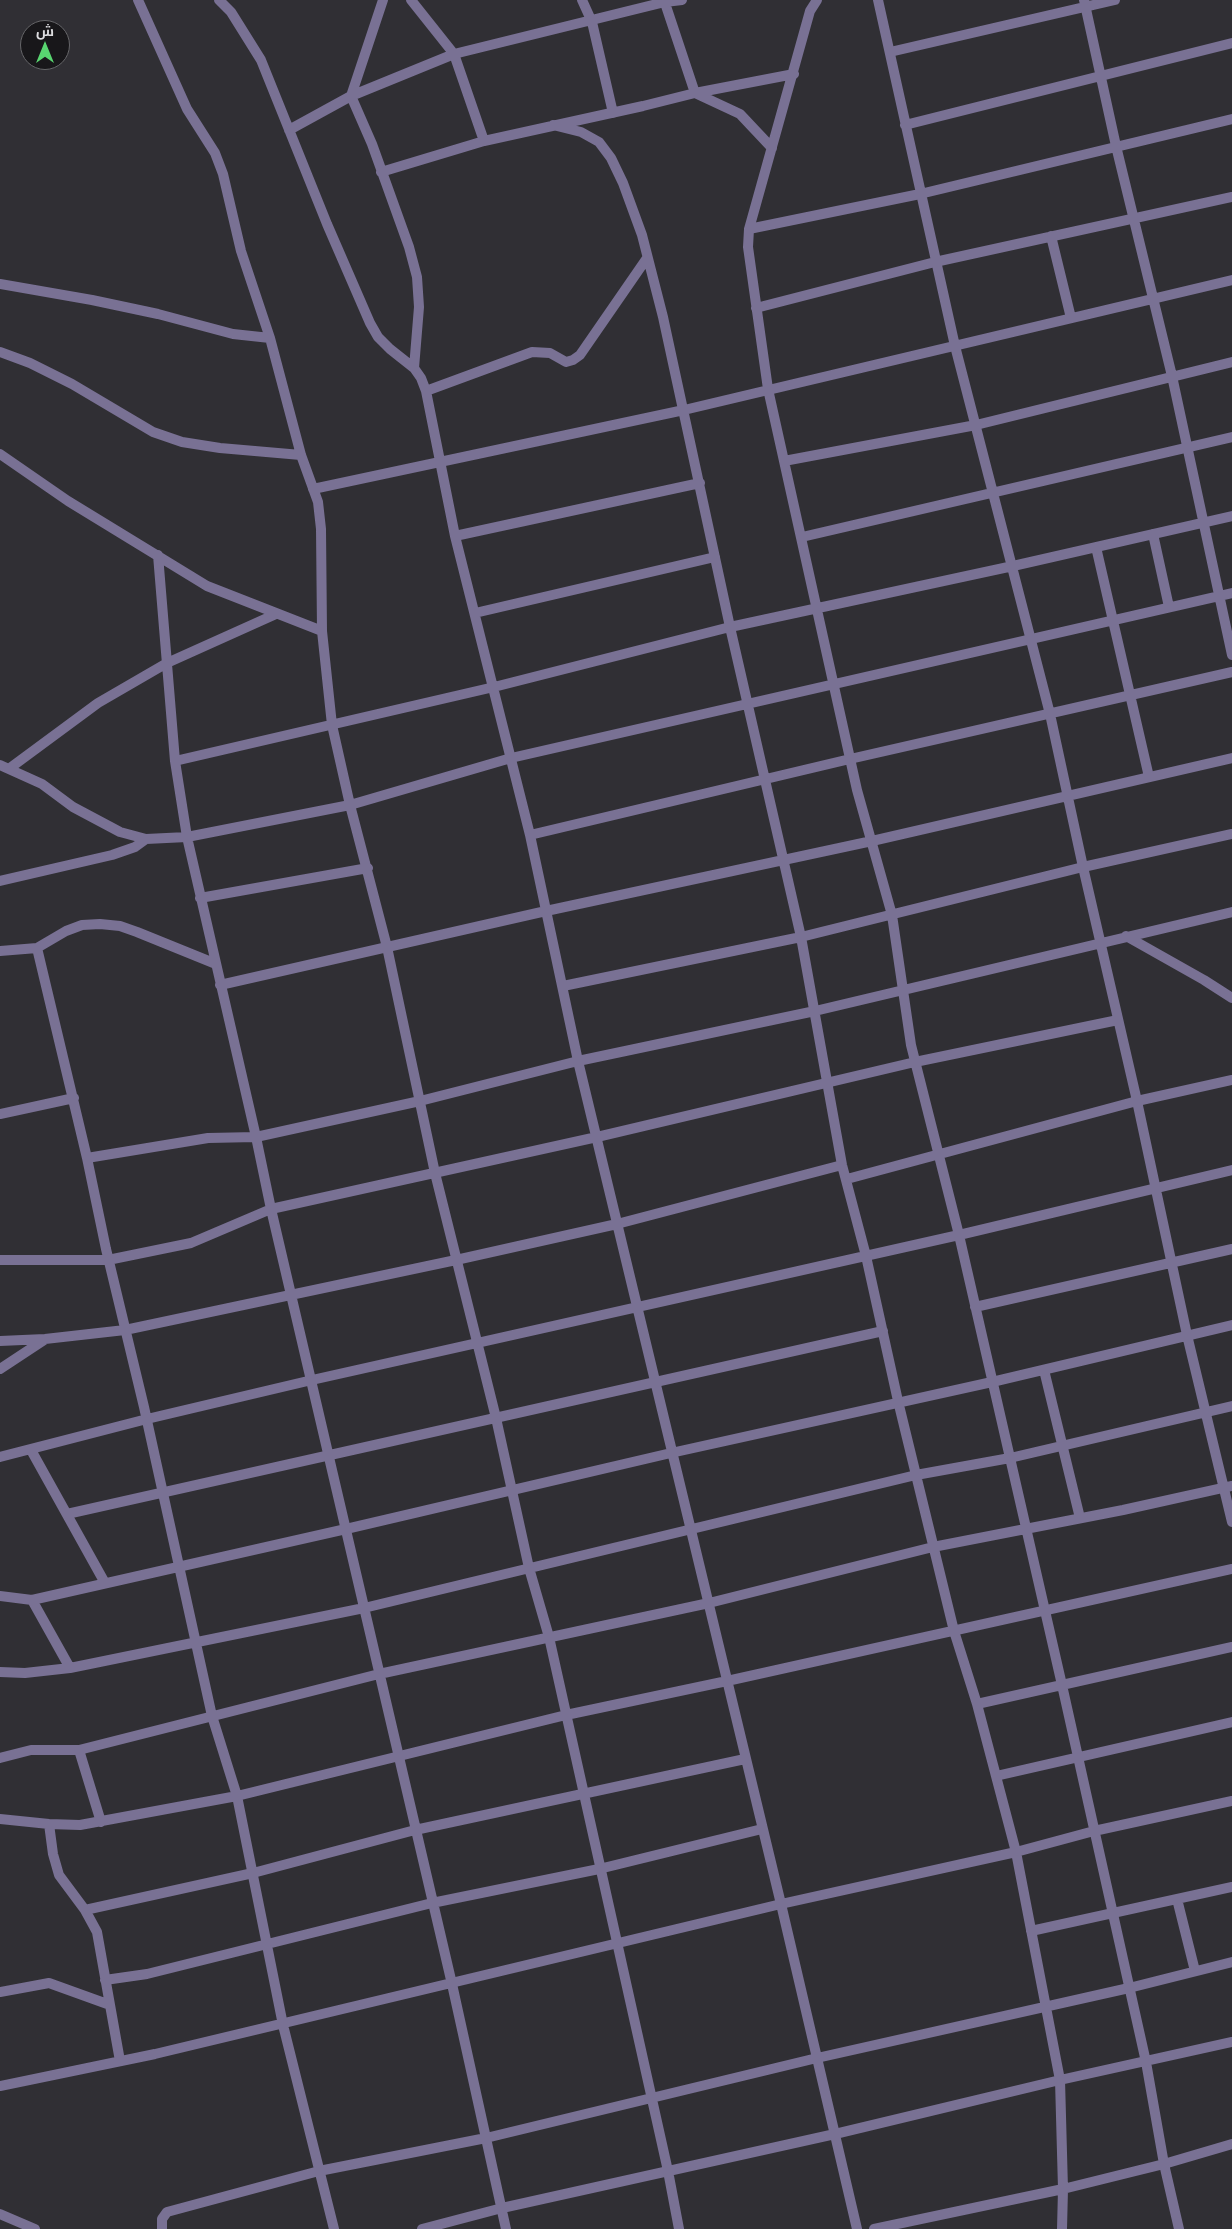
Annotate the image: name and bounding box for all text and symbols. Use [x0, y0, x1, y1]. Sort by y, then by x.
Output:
north arrow [20, 20, 70, 70]
text: ش [36, 22, 54, 40]

